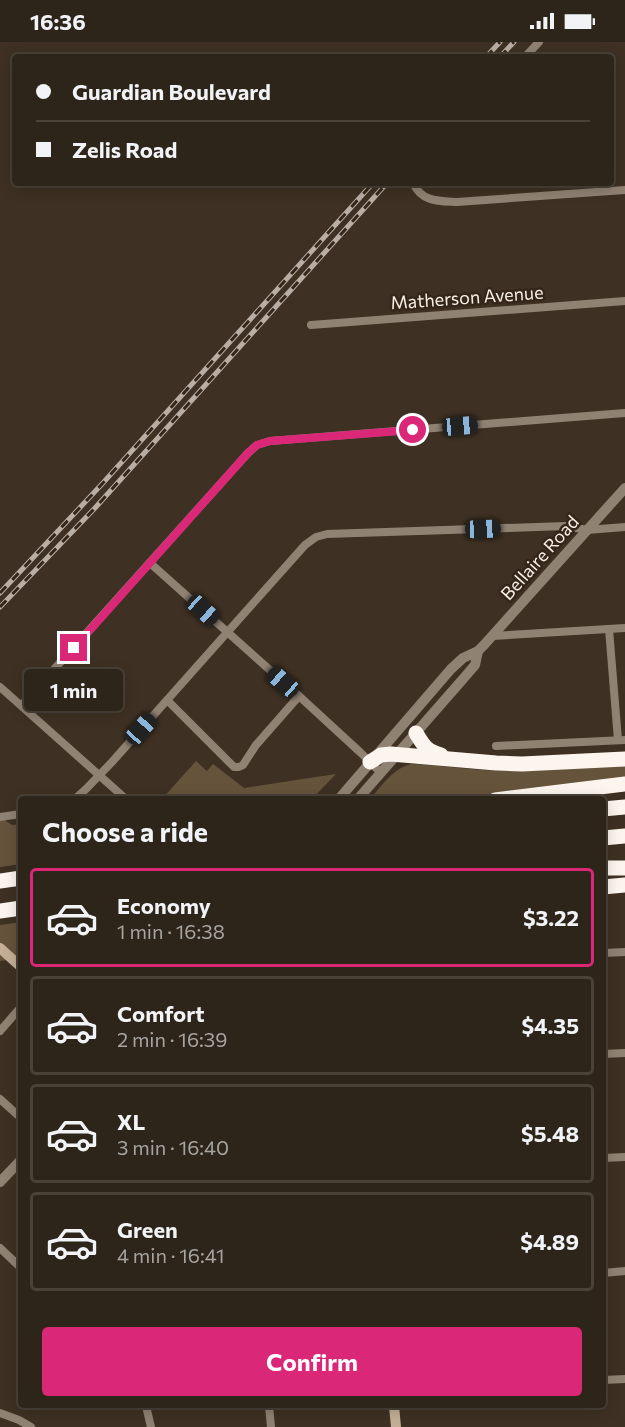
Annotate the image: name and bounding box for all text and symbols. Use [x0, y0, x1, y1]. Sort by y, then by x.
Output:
text: 16:36 [30, 8, 86, 35]
text: Guardian Boulevard [72, 78, 271, 105]
text: Zelis Road [72, 136, 177, 163]
street label: Matherson Avenue [390, 281, 544, 313]
car [441, 415, 479, 437]
route start [399, 416, 426, 443]
street label: Bellaire Road [496, 511, 583, 604]
car [465, 519, 501, 539]
car [184, 591, 222, 629]
route end [60, 634, 87, 661]
car [264, 663, 302, 701]
callout: 1 min [25, 669, 124, 711]
text: 1 min [50, 678, 97, 702]
car [122, 710, 160, 748]
text: Choose a ride [42, 815, 208, 848]
icon: car [45, 891, 99, 945]
text: Economy [117, 892, 211, 919]
text: $3.22 [523, 904, 579, 931]
text: 1 min · 16:38 [117, 919, 225, 943]
icon: car [45, 999, 99, 1053]
text: Comfort [117, 1000, 205, 1027]
text: $4.35 [521, 1012, 579, 1039]
text: 2 min · 16:39 [117, 1027, 227, 1051]
icon: car [45, 1107, 99, 1161]
text: XL [117, 1108, 145, 1135]
text: $5.48 [521, 1120, 579, 1147]
text: 3 min · 16:40 [117, 1135, 229, 1159]
icon: car [45, 1215, 99, 1269]
text: Green [117, 1216, 178, 1243]
text: $4.89 [520, 1228, 579, 1255]
text: 4 min · 16:41 [117, 1243, 225, 1267]
button: Confirm [42, 1327, 582, 1396]

